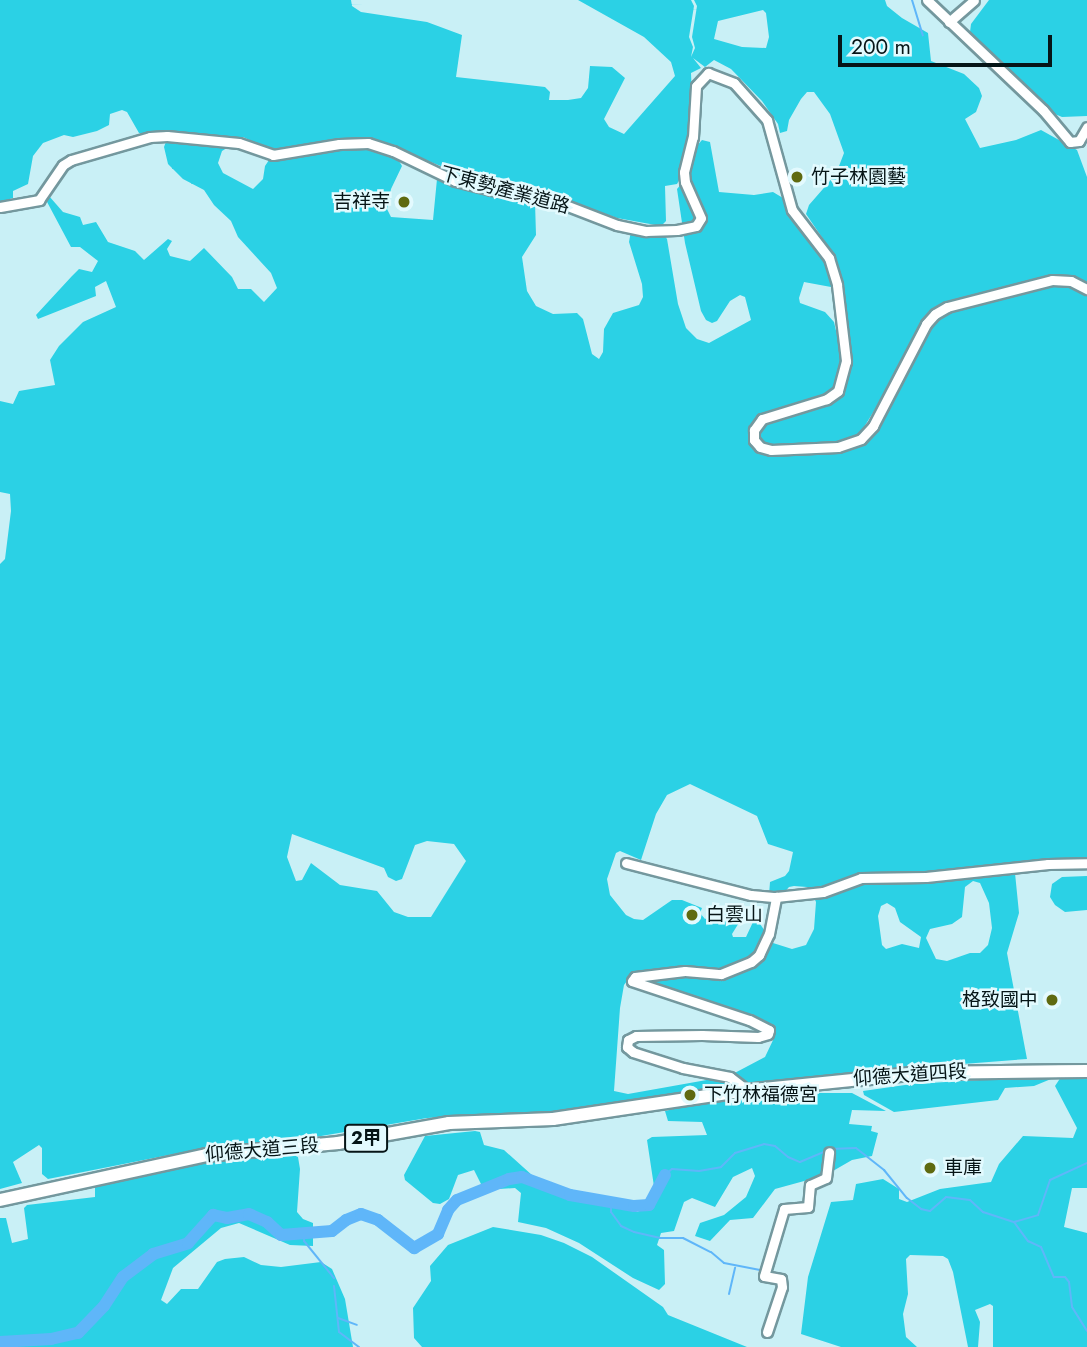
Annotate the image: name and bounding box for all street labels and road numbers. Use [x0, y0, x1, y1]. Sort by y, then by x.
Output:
street label: 下東勢產業道路 [438, 162, 572, 218]
street label: 仰德大道四段 [852, 1060, 968, 1090]
road number: 2甲 [343, 1124, 389, 1153]
street label: 仰德大道三段 [204, 1134, 320, 1166]

